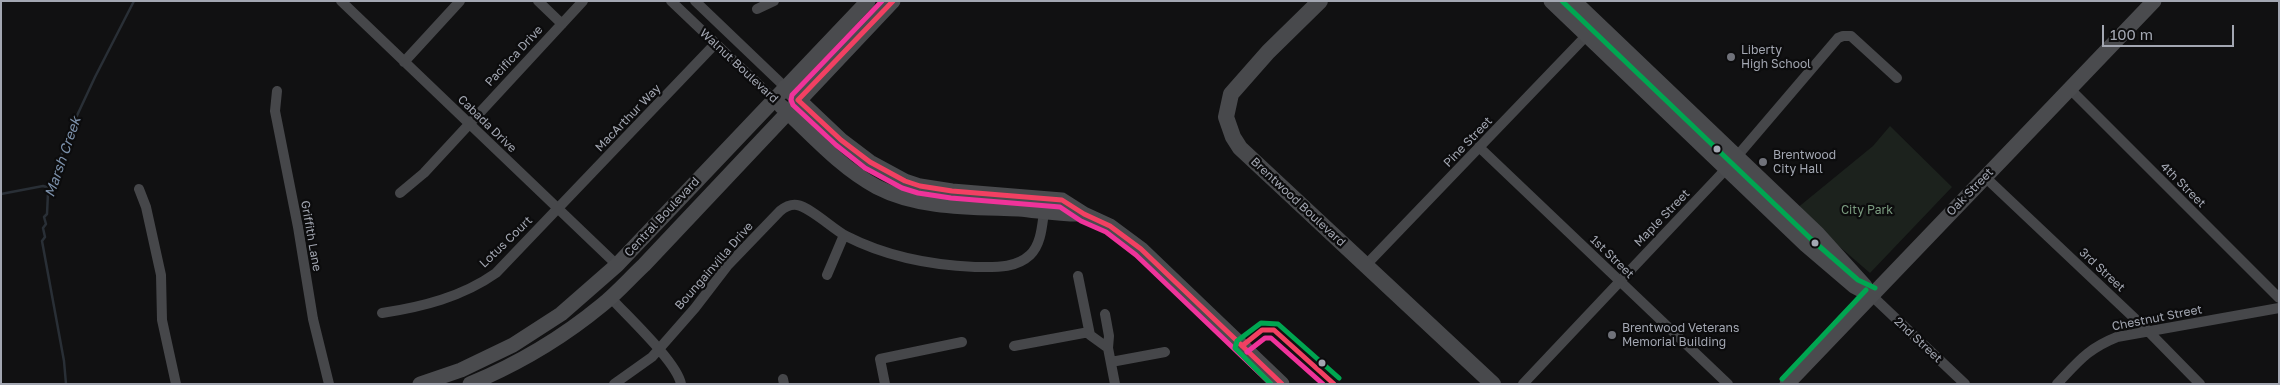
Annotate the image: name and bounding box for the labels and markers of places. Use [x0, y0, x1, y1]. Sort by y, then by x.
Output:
place label: Liberty High School [1741, 43, 1811, 71]
marker: Liberty High School [1725, 51, 1737, 63]
unlabelled marker [1712, 144, 1722, 154]
place label: Brentwood City Hall [1773, 148, 1836, 176]
marker: Brentwood City Hall [1757, 156, 1769, 168]
unlabelled marker [1810, 238, 1820, 248]
place label: Brentwood Veterans Memorial Building [1622, 321, 1739, 349]
marker: Brentwood Veterans Memorial Building [1606, 329, 1618, 341]
unlabelled marker [1317, 358, 1327, 368]

